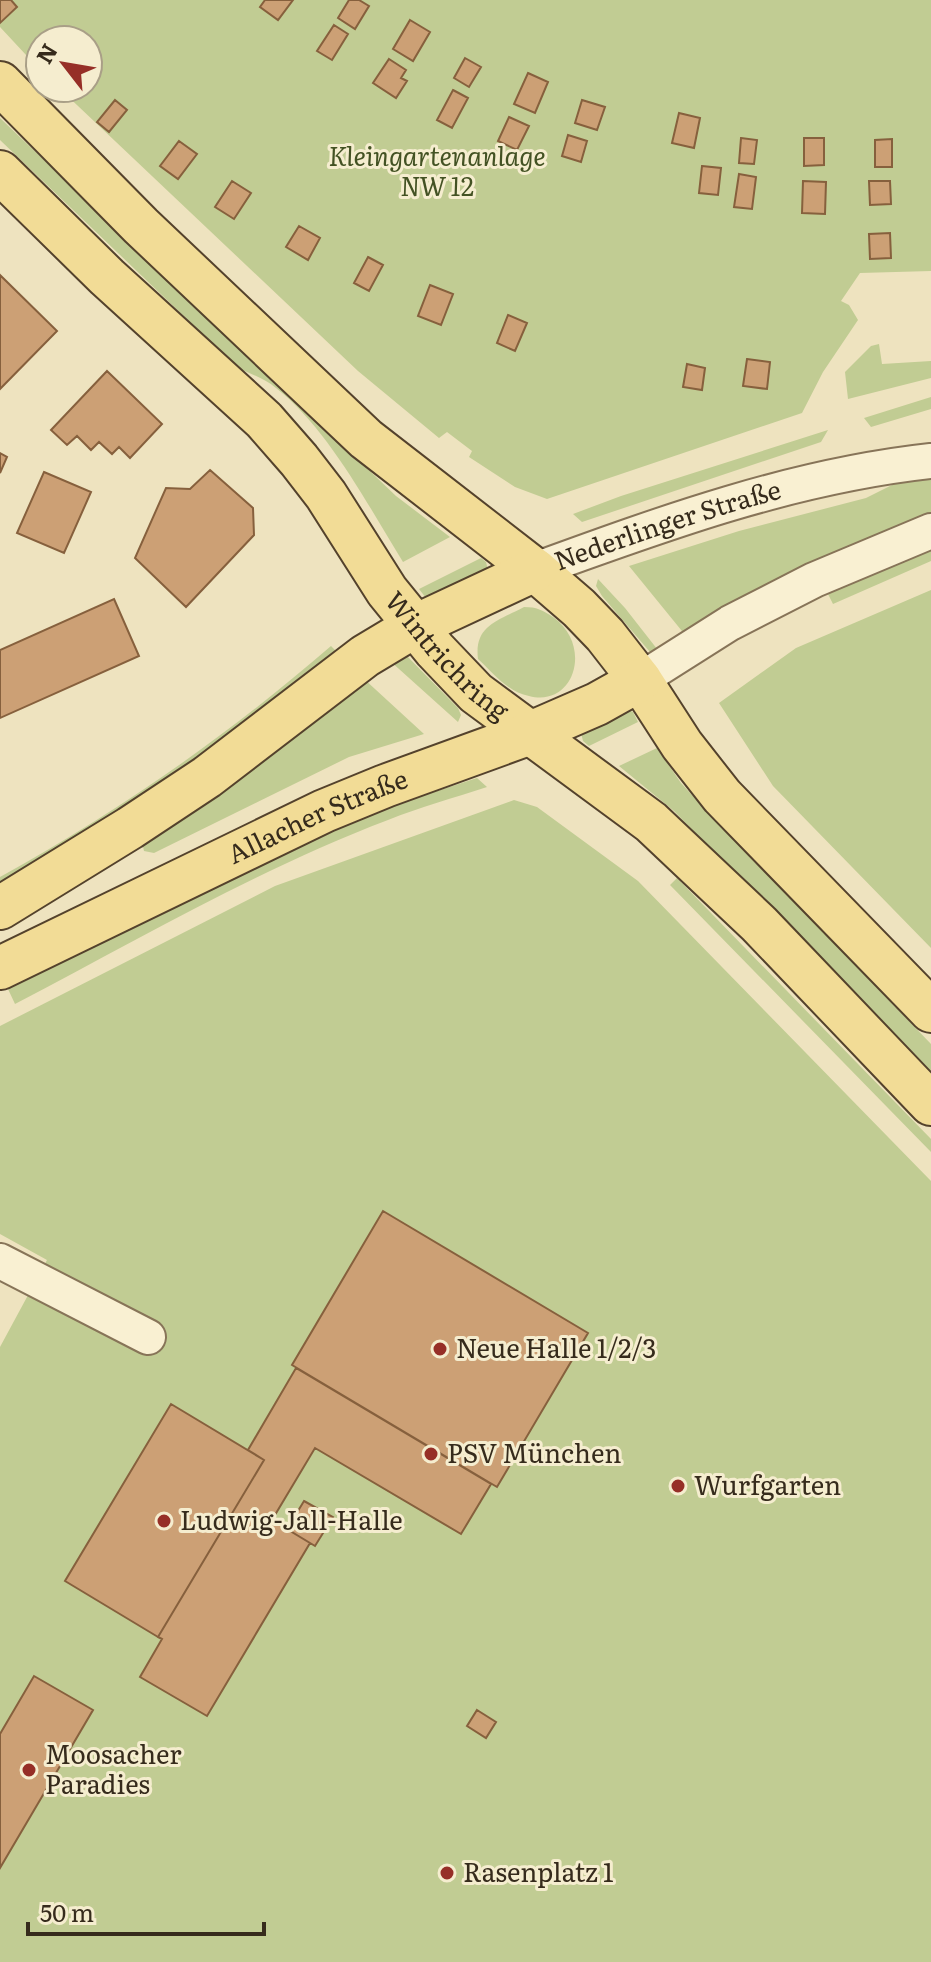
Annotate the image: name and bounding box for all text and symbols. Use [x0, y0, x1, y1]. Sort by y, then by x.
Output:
north arrow [24, 24, 104, 104]
text: N [27, 37, 64, 69]
park label: Kleingartenanlage NW 12 [328, 135, 546, 204]
street label: Nederlinger Straße [548, 468, 785, 579]
street label: Wintrichring [377, 581, 519, 729]
street label: Allacher Straße [220, 757, 412, 872]
place label: Neue Halle 1/2/3 [456, 1327, 656, 1366]
marker: Neue Halle 1/2/3 [431, 1340, 449, 1358]
place label: PSV München [447, 1432, 621, 1471]
marker: PSV München [422, 1445, 440, 1463]
place label: Wurfgarten [694, 1464, 841, 1503]
marker: Wurfgarten [669, 1477, 687, 1495]
place label: Ludwig-Jall-Halle [180, 1499, 403, 1538]
marker: Ludwig-Jall-Halle [155, 1512, 173, 1530]
place label: Moosacher Paradies [45, 1733, 182, 1802]
marker: Moosacher Paradies [20, 1761, 38, 1779]
place label: Rasenplatz 1 [463, 1851, 614, 1890]
marker: Rasenplatz 1 [438, 1864, 456, 1882]
scale bar [28, 1886, 264, 1936]
text: 50 m [40, 1894, 94, 1929]

